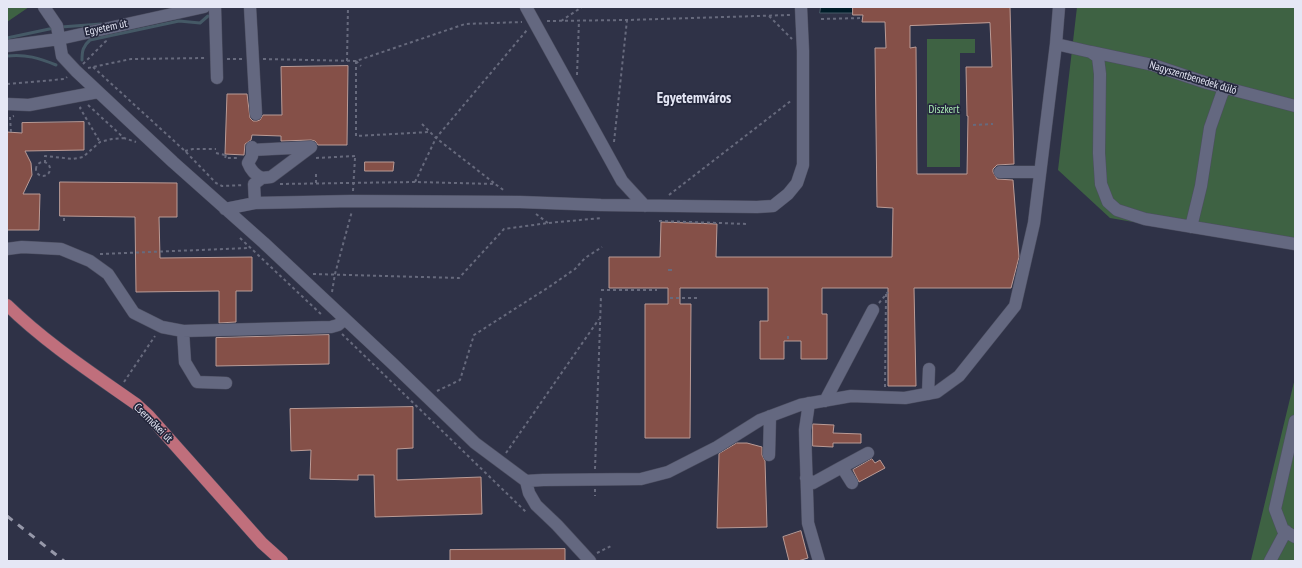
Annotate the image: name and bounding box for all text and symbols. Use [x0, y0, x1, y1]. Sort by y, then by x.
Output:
street label: Egyetem út [84, 17, 128, 39]
street label: Nagyszentbenedek dűlő [1148, 58, 1238, 98]
district label: Egyetemváros [657, 90, 731, 108]
park label: Díszkert [929, 103, 959, 117]
street label: Csermőkei út [131, 401, 175, 445]

